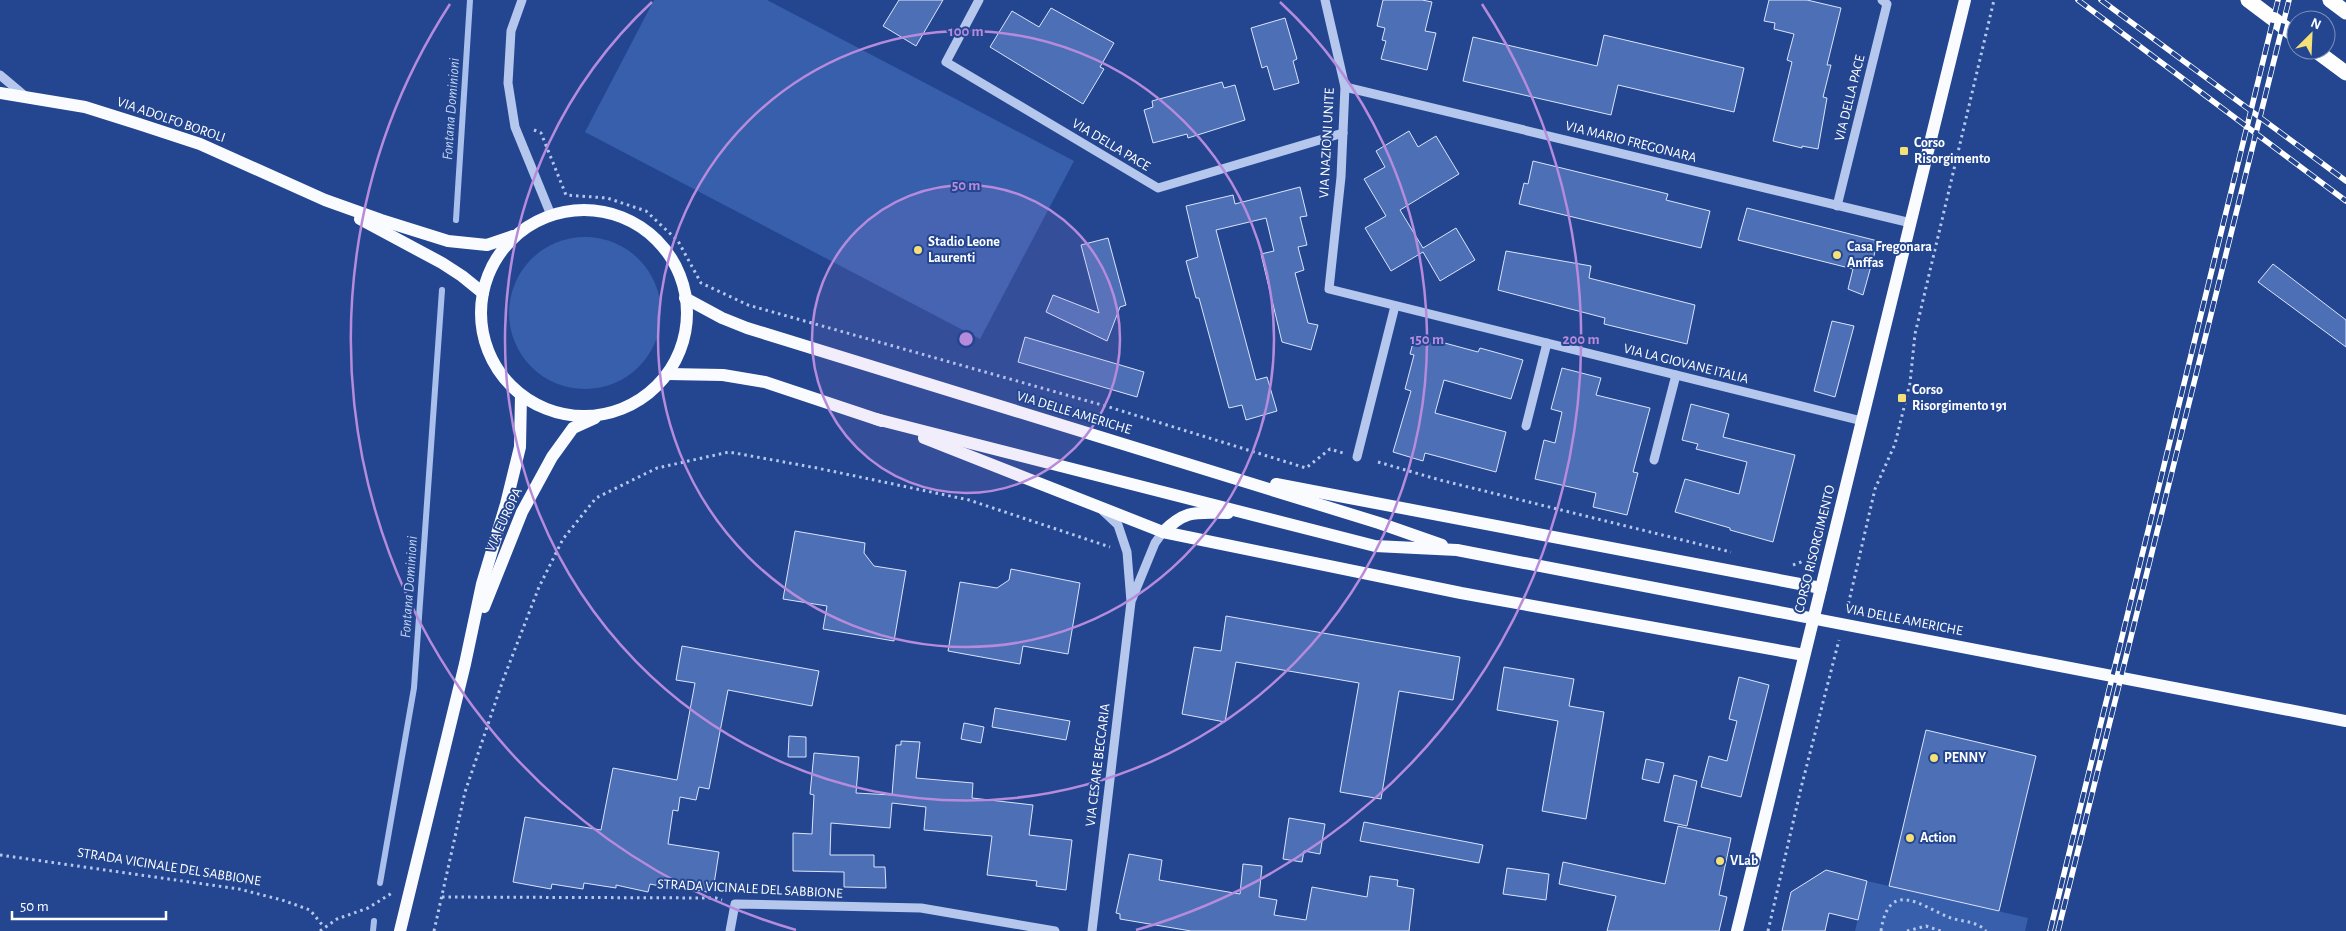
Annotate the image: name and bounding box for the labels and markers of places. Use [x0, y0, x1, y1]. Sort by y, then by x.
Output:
place label: Corso Risorgimento [1914, 136, 1991, 166]
marker: Corso Risorgimento [1898, 145, 1910, 157]
place label: Stadio Leone Laurenti [928, 235, 1000, 265]
place label: Casa Fregonara Anffas [1847, 240, 1932, 270]
marker: Stadio Leone Laurenti [912, 244, 924, 256]
marker: Casa Fregonara Anffas [1831, 249, 1843, 261]
centre of rings [957, 330, 975, 348]
place label: Corso Risorgimento 191 [1912, 383, 2007, 413]
marker: Corso Risorgimento 191 [1896, 392, 1908, 404]
place label: PENNY [1944, 751, 1986, 765]
marker: PENNY [1928, 752, 1940, 764]
place label: Action [1920, 831, 1956, 845]
marker: Action [1904, 832, 1916, 844]
place label: VLab [1730, 854, 1758, 868]
marker: VLab [1714, 855, 1726, 867]

